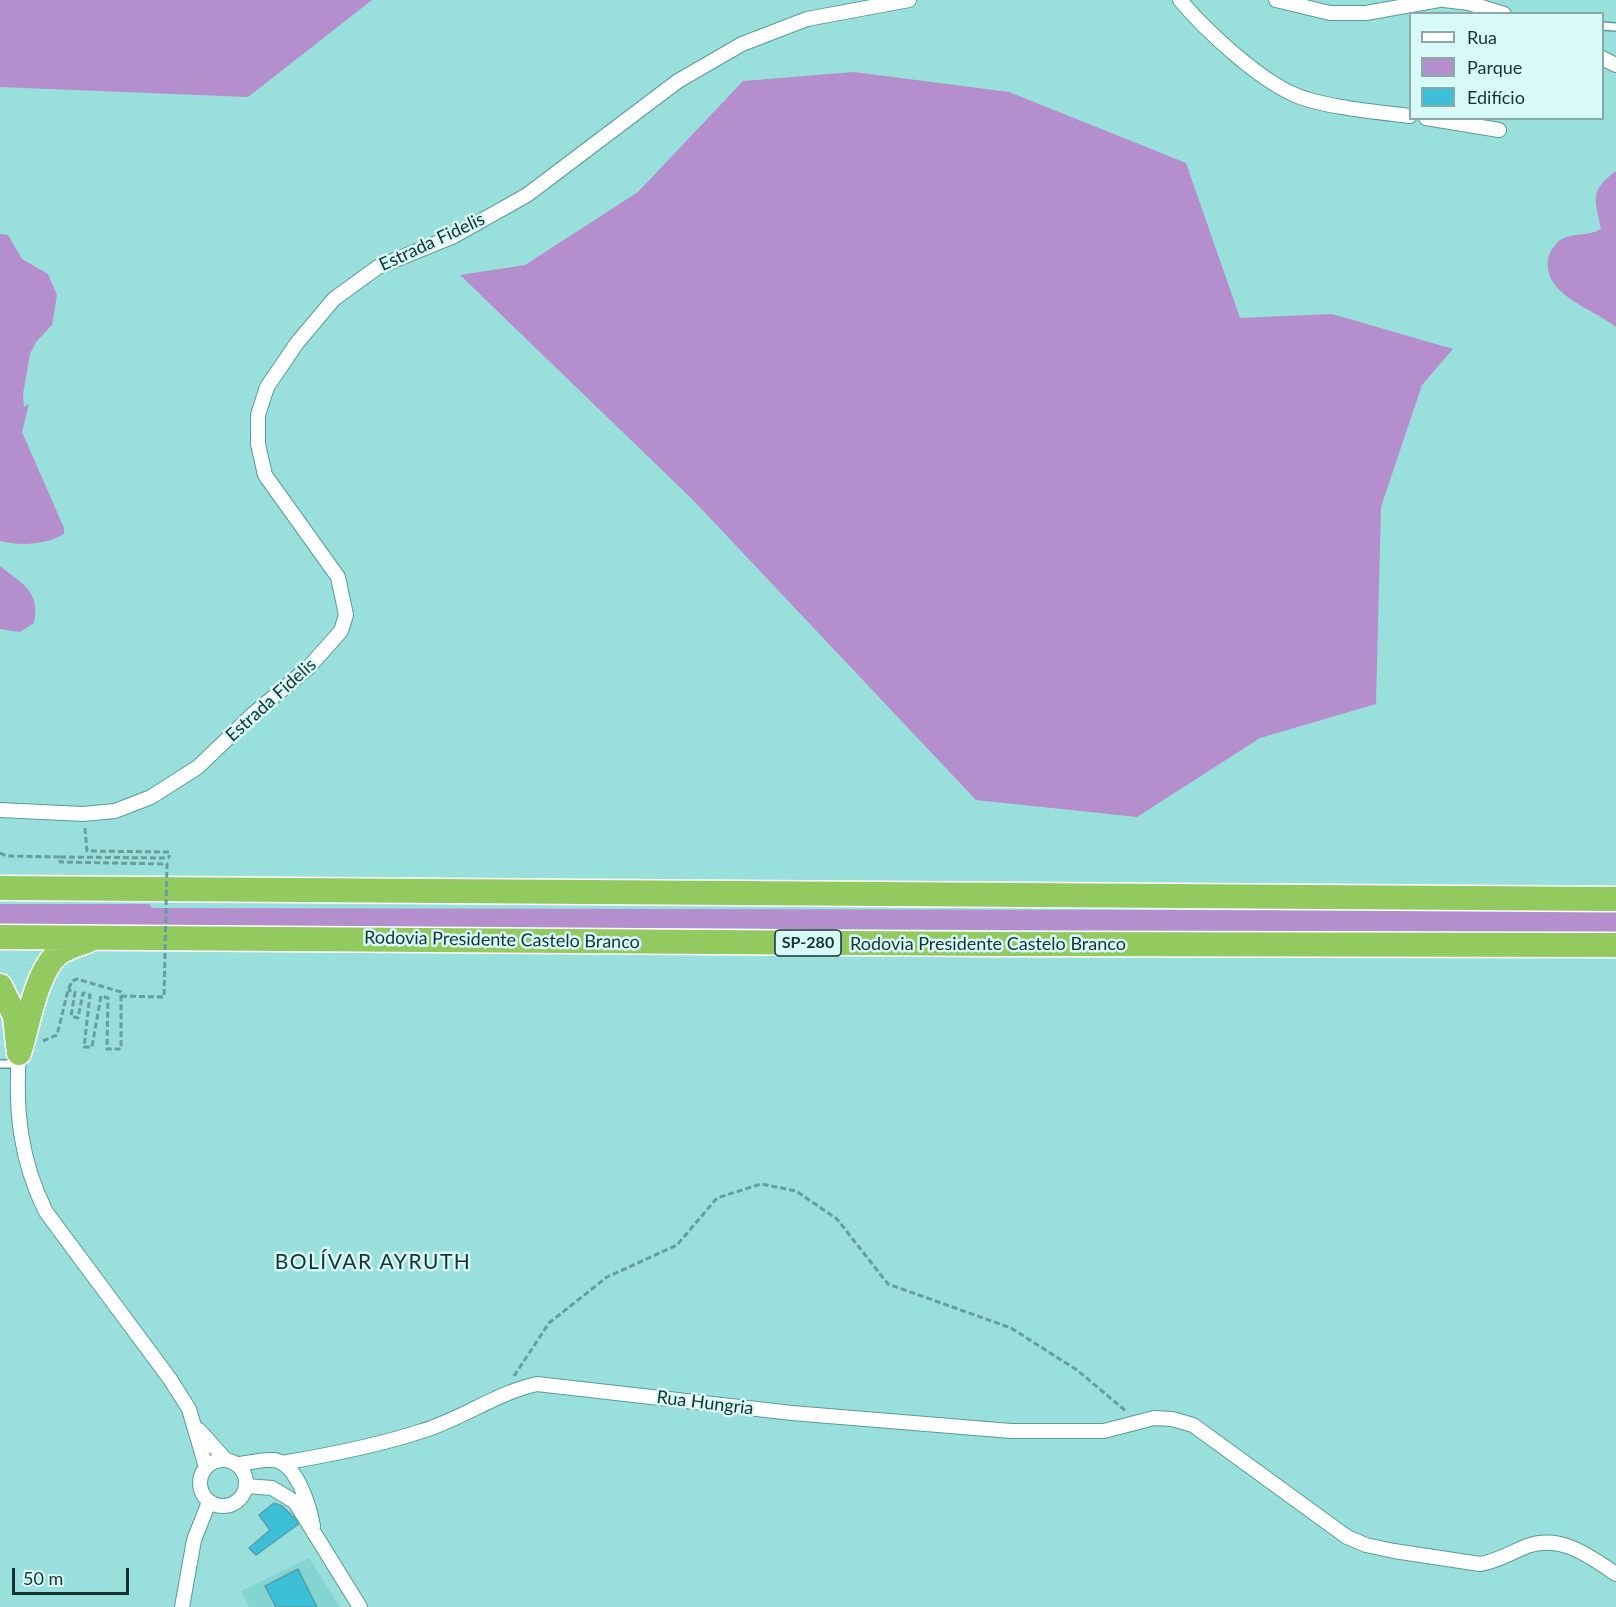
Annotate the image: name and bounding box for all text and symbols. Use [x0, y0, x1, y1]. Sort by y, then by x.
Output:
legend [1409, 12, 1604, 120]
text: Rua [1467, 26, 1497, 48]
text: Parque [1467, 56, 1522, 78]
text: Edifício [1467, 86, 1525, 108]
street label: Estrada Fidelis [376, 208, 488, 276]
street label: Estrada Fidelis [221, 654, 321, 746]
street label: Rodovia Presidente Castelo Branco [364, 927, 640, 953]
road number: SP-280 [775, 930, 841, 956]
street label: Rodovia Presidente Castelo Branco [850, 933, 1126, 955]
district label: BOLÍVAR AYRUTH [275, 1249, 471, 1275]
street label: Rua Hungria [655, 1386, 755, 1420]
scale bar [15, 1556, 132, 1594]
text: 50 m [23, 1567, 63, 1589]

